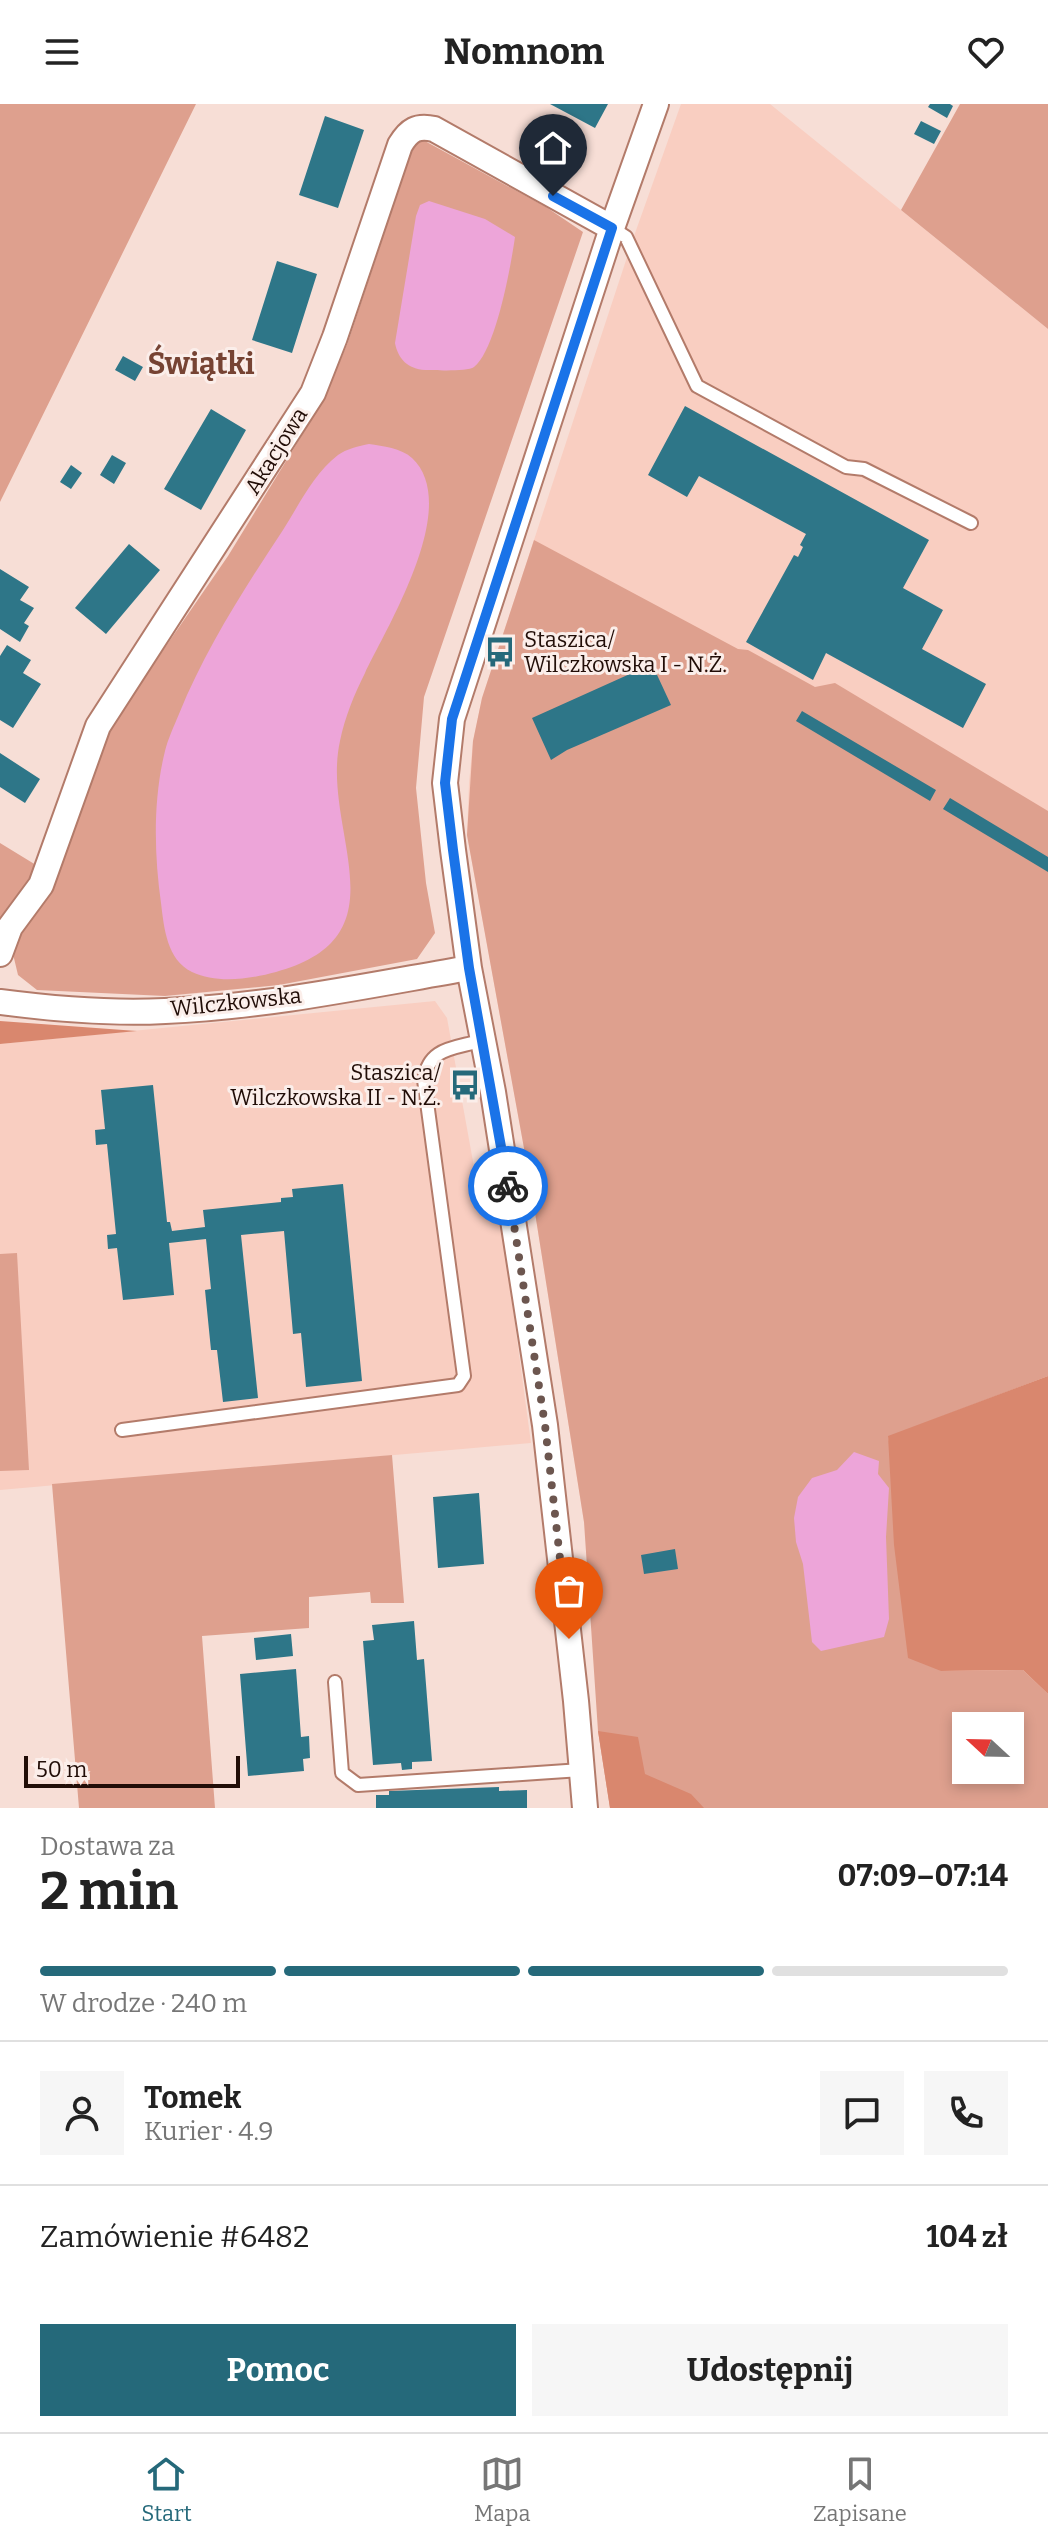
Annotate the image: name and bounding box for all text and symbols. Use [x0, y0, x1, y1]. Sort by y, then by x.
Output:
icon: menu [40, 30, 84, 74]
text: Nomnom [444, 30, 604, 74]
icon: heart [964, 30, 1008, 74]
pin [519, 114, 587, 196]
icon: home [531, 126, 575, 170]
district label: Świątki [148, 343, 255, 382]
street label: Akacjowa [239, 402, 313, 500]
place label: Staszica/ Wilczkowska I - N.Ż. [524, 626, 727, 678]
bus stop icon: Staszica/ Wilczkowska I - N.Ż. [483, 635, 517, 669]
street label: Wilczkowska [169, 982, 303, 1022]
place label: Staszica/ Wilczkowska II - N.Ż. [230, 1059, 441, 1111]
bus stop icon: Staszica/ Wilczkowska II - N.Ż. [448, 1068, 482, 1102]
courier [468, 1146, 548, 1226]
icon: bike [486, 1164, 530, 1208]
pin [535, 1557, 603, 1639]
icon: bag [547, 1569, 591, 1613]
north arrow [952, 1712, 1024, 1784]
map controls [952, 1712, 1024, 1784]
scale bar [24, 1752, 240, 1788]
text: 50 m [36, 1756, 87, 1783]
text: Dostawa za [40, 1831, 175, 1862]
text: 07:09–07:14 [837, 1858, 1008, 1894]
text: 2 min [40, 1860, 178, 1923]
text: W drodze · 240 m [40, 1988, 247, 2019]
button: person [40, 2071, 124, 2155]
button: chat [820, 2071, 904, 2155]
button: phone [924, 2071, 1008, 2155]
text: Tomek [144, 2080, 241, 2116]
text: Kurier · 4.9 [144, 2116, 274, 2147]
text: Zamówienie #6482 [40, 2219, 309, 2255]
text: 104 zł [926, 2219, 1008, 2255]
button: Pomoc [40, 2324, 516, 2416]
button: Udostępnij [532, 2324, 1008, 2416]
tab: Start [141, 2452, 192, 2527]
tab: Mapa [474, 2452, 531, 2527]
tab: Zapisane [813, 2452, 907, 2527]

